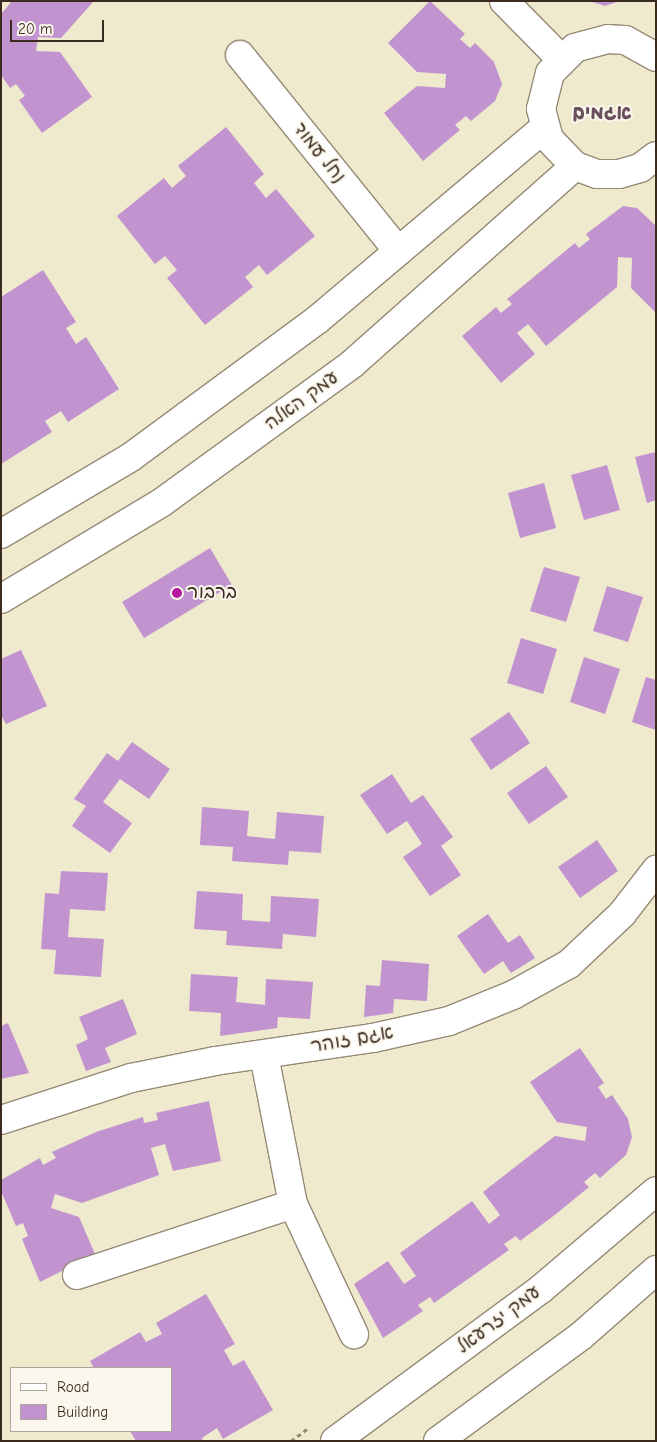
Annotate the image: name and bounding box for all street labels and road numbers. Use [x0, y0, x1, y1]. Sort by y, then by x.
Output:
street label: נחל עמוד [288, 118, 350, 188]
street label: עמק האלה [260, 366, 344, 436]
street label: אגם זוהר [309, 1022, 395, 1058]
street label: עמק יזרעאל [453, 1281, 545, 1359]

